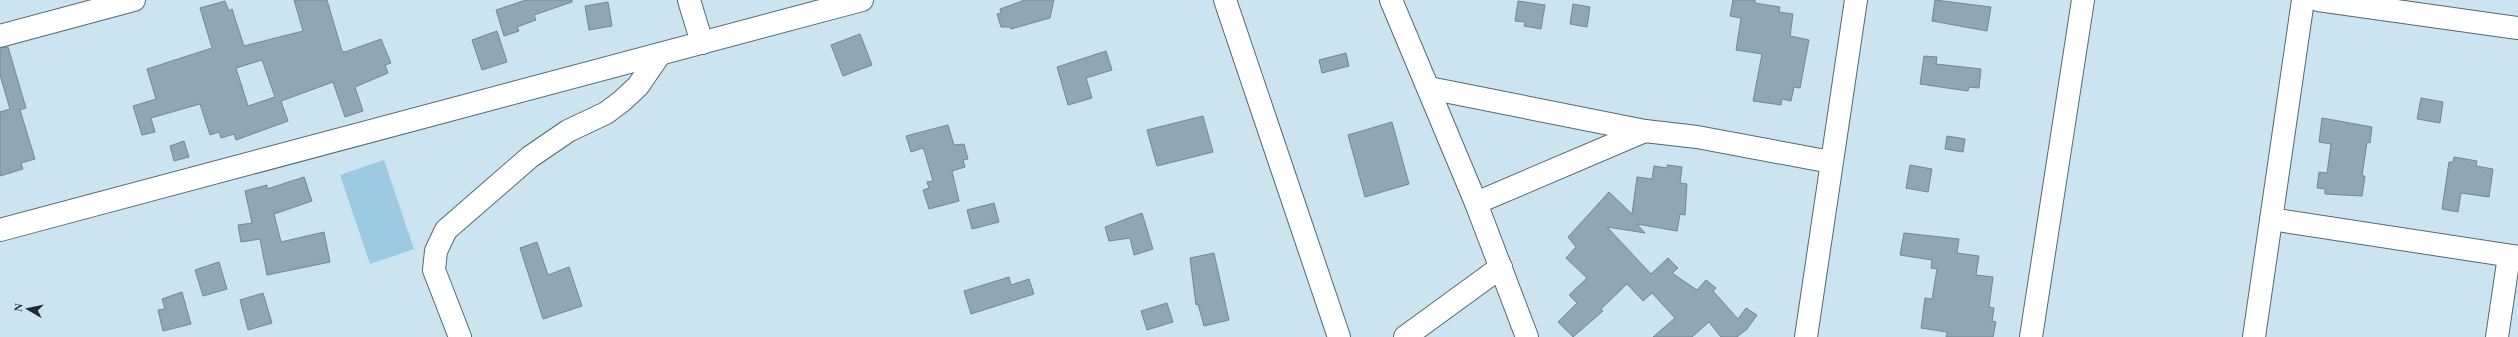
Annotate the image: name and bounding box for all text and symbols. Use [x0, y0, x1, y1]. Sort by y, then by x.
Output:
north arrow [8, 289, 48, 329]
text: N [12, 303, 25, 312]

